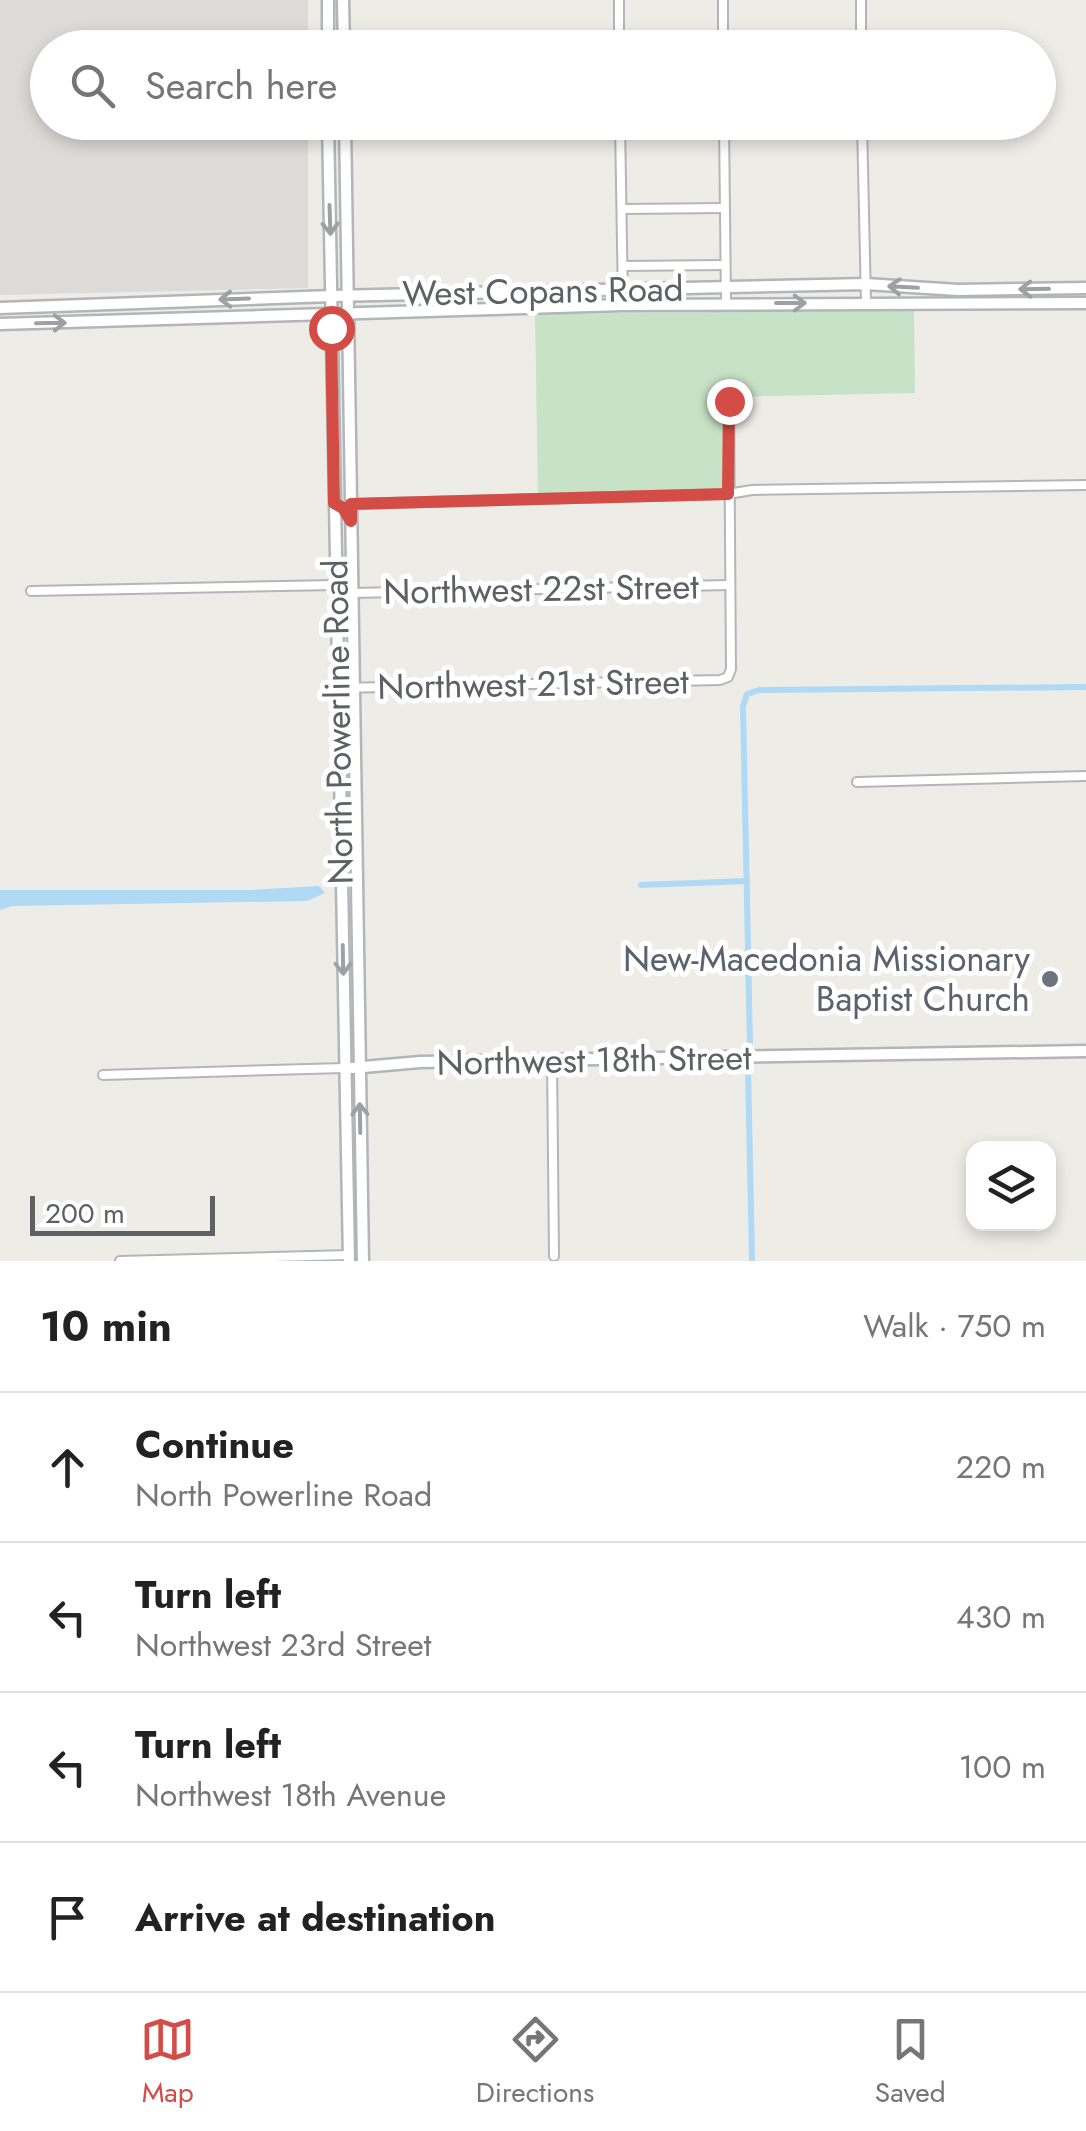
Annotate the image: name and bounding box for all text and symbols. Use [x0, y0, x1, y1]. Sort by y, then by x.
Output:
search box [30, 30, 1056, 140]
icon: search [65, 58, 120, 113]
text: Search here [145, 58, 337, 113]
one-way arrow [320, 203, 339, 235]
street label: West Copans Road [402, 264, 684, 318]
one-way arrow [888, 277, 920, 296]
one-way arrow [1019, 279, 1051, 298]
one-way arrow [219, 290, 251, 309]
one-way arrow [774, 294, 806, 312]
route start [309, 306, 355, 352]
one-way arrow [34, 313, 66, 332]
route end [707, 379, 753, 425]
street label: North Powerline Road [310, 559, 366, 885]
street label: Northwest 22st Street [383, 561, 700, 617]
street label: Northwest 21st Street [377, 656, 690, 712]
place label: New-Macedonia Missionary Baptist Church [623, 934, 1031, 1024]
one-way arrow [333, 944, 352, 976]
marker: New-Macedonia Missionary Baptist Church [1039, 968, 1061, 990]
street label: Northwest 18th Street [436, 1032, 752, 1088]
one-way arrow [350, 1102, 369, 1134]
map controls [966, 1141, 1056, 1231]
button: layers [966, 1141, 1056, 1231]
scale bar [30, 1191, 215, 1236]
text: 200 m [45, 1193, 125, 1234]
text: 10 min [40, 1296, 172, 1357]
text: Walk · 750 m [863, 1303, 1046, 1349]
text: Continue [135, 1417, 294, 1472]
icon: ahead [40, 1440, 95, 1495]
text: 220 m [956, 1444, 1046, 1490]
text: North Powerline Road [135, 1472, 432, 1518]
text: Turn left [135, 1567, 281, 1622]
icon: left [40, 1590, 95, 1645]
text: 430 m [956, 1594, 1046, 1640]
text: Northwest 23rd Street [135, 1622, 431, 1668]
text: Turn left [135, 1717, 281, 1772]
icon: left [40, 1740, 95, 1795]
text: 100 m [959, 1744, 1046, 1790]
text: Northwest 18th Avenue [135, 1772, 446, 1818]
icon: arrive [40, 1890, 95, 1945]
text: Arrive at destination [135, 1890, 496, 1945]
tab: Map [140, 2012, 195, 2113]
tab: Directions [476, 2012, 594, 2113]
tab: Saved [875, 2012, 946, 2113]

